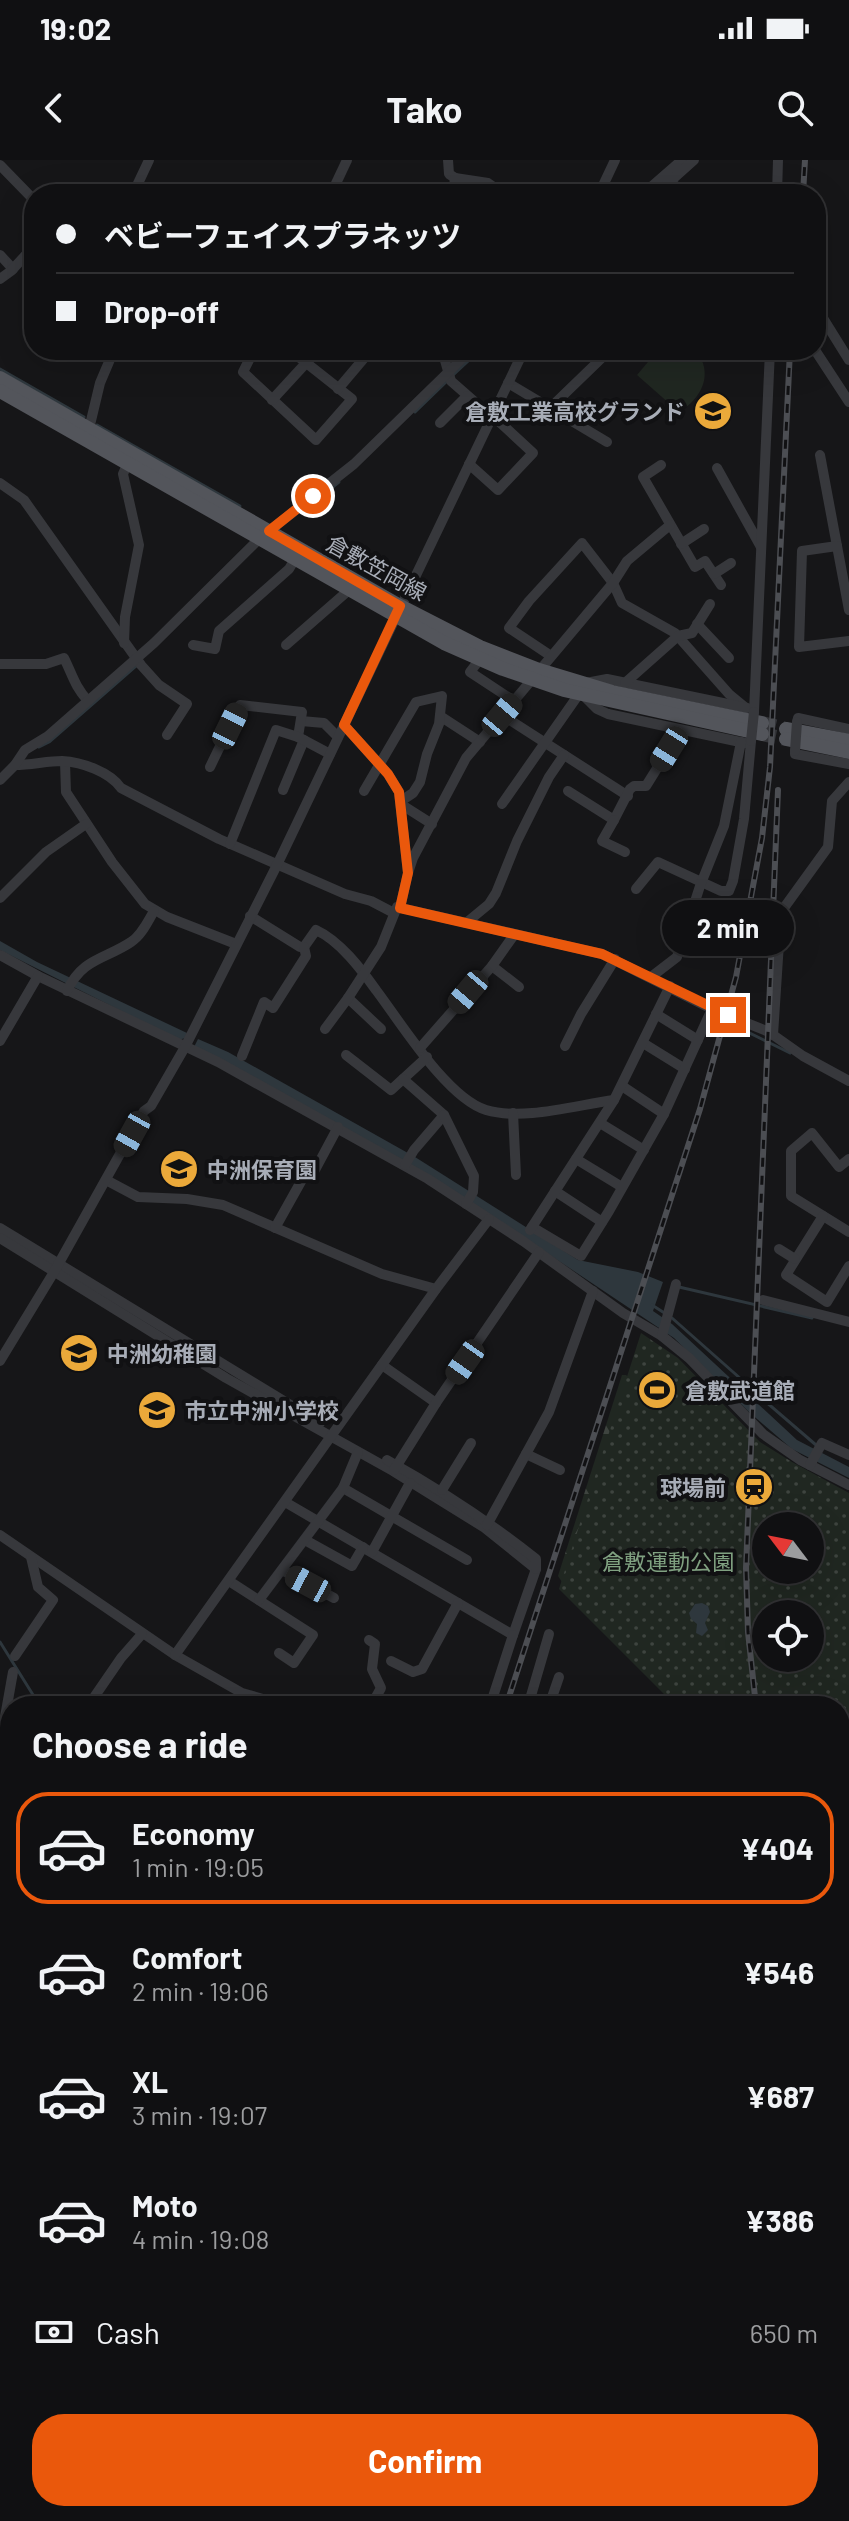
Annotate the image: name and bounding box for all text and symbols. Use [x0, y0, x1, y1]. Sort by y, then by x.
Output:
text: 19:02 [40, 10, 111, 46]
icon: back [32, 86, 76, 130]
icon: search [773, 86, 817, 130]
text: Tako [386, 87, 463, 130]
text: ベビーフェイスプラネッツ [104, 217, 461, 253]
text: Drop-off [104, 293, 219, 329]
school or university icon: 倉敷工業高校グランド [692, 390, 734, 432]
place label: 倉敷工業高校グランド [465, 398, 685, 424]
route start [295, 478, 331, 514]
street label: 倉敷笠岡線 [323, 529, 431, 605]
car [477, 689, 527, 741]
car [209, 699, 251, 753]
car [646, 722, 692, 776]
callout: 2 min [662, 899, 794, 955]
text: 2 min [697, 912, 759, 943]
car [443, 966, 493, 1018]
route end [710, 997, 746, 1033]
car [110, 1107, 154, 1161]
school or university icon: 中洲保育園 [158, 1148, 200, 1190]
place label: 中洲保育園 [207, 1156, 317, 1182]
school or university icon: 中洲幼稚園 [58, 1332, 100, 1374]
car [441, 1335, 489, 1389]
place label: 中洲幼稚園 [107, 1340, 217, 1366]
sports icon: 倉敷武道館 [636, 1369, 678, 1411]
place label: 倉敷武道館 [685, 1377, 795, 1403]
school or university icon: 市立中洲小学校 [136, 1389, 178, 1431]
place label: 市立中洲小学校 [185, 1397, 339, 1423]
station icon: 球場前 [733, 1466, 775, 1508]
place label: 球場前 [660, 1474, 726, 1500]
north arrow [752, 1512, 824, 1584]
map controls [752, 1512, 824, 1672]
park label: 倉敷運動公園 [602, 1548, 734, 1574]
car [281, 1562, 335, 1606]
button: locate [752, 1600, 824, 1672]
text: Choose a ride [32, 1722, 248, 1765]
icon: car [36, 1812, 108, 1884]
text: Economy [132, 1815, 255, 1851]
text: ¥404 [740, 1830, 814, 1866]
text: 1 min · 19:05 [132, 1851, 264, 1882]
icon: car [36, 1936, 108, 2008]
text: Comfort [132, 1939, 242, 1975]
text: ¥546 [743, 1954, 814, 1990]
text: 2 min · 19:06 [132, 1975, 269, 2006]
icon: car [36, 2060, 108, 2132]
text: XL [132, 2063, 168, 2099]
text: ¥687 [746, 2078, 814, 2114]
text: 3 min · 19:07 [132, 2099, 267, 2130]
icon: car [36, 2184, 108, 2256]
text: Moto [132, 2187, 198, 2223]
text: ¥386 [745, 2202, 814, 2238]
text: 4 min · 19:08 [132, 2223, 269, 2254]
icon: cash [32, 2310, 76, 2354]
text: Cash [96, 2314, 160, 2350]
text: 650 m [750, 2317, 818, 2348]
button: Confirm [32, 2414, 818, 2506]

